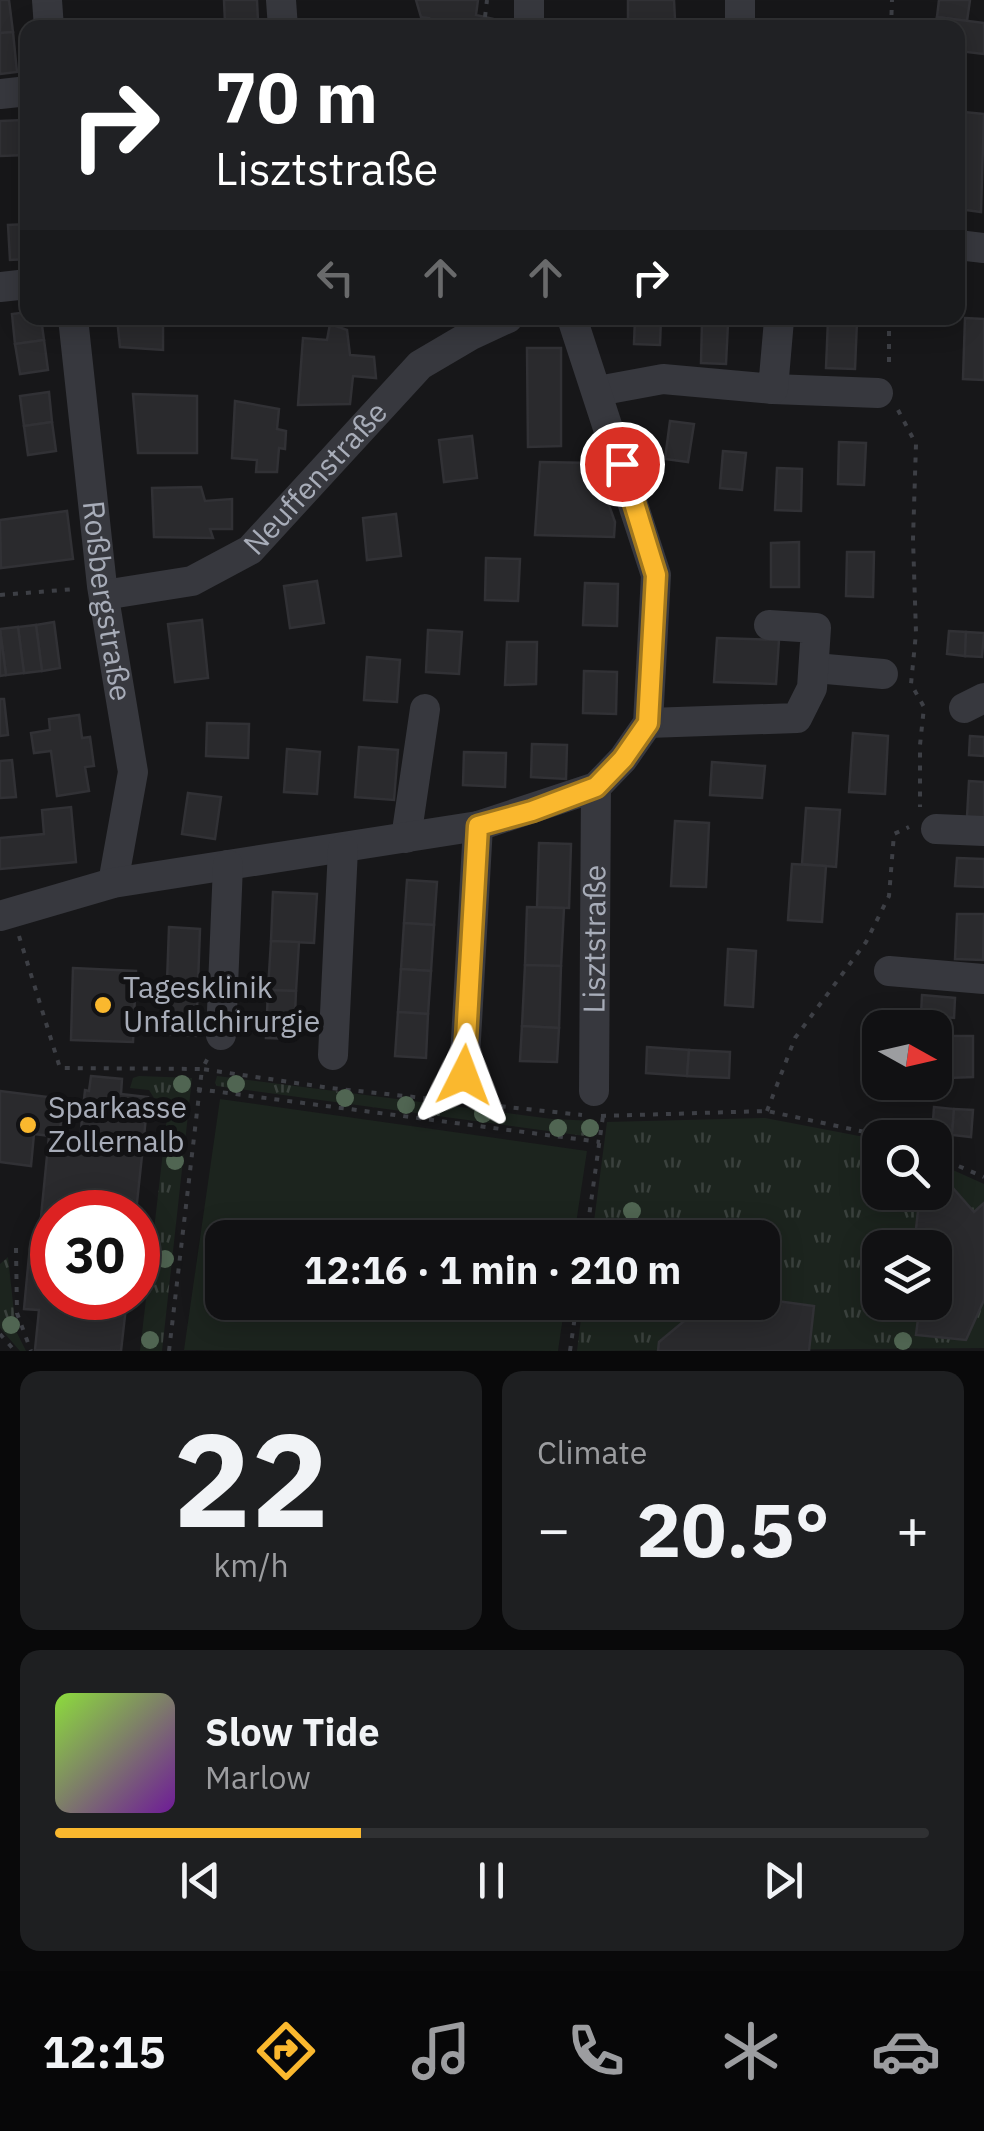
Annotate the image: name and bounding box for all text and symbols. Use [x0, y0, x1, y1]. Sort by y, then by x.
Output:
text: 70 m [215, 51, 378, 142]
icon: right [50, 60, 180, 190]
text: Lisztstraße [215, 139, 438, 197]
icon: left [308, 250, 363, 305]
icon: ahead [413, 250, 468, 305]
icon: ahead [518, 250, 573, 305]
icon: right [623, 250, 678, 305]
street label: Neuffenstraße [234, 392, 395, 563]
pin [580, 422, 665, 507]
icon: arrive [595, 437, 650, 492]
street label: Roßbergstraße [75, 499, 142, 704]
street label: Lisztstraße [574, 864, 613, 1014]
place label: Tagesklinik Unfallchirurgie [123, 967, 320, 1040]
marker: Tagesklinik Unfallchirurgie [92, 994, 114, 1016]
north arrow [862, 1010, 952, 1100]
map controls [862, 1010, 952, 1320]
position arrow [412, 1023, 516, 1127]
place label: Sparkasse Zollernalb [48, 1087, 187, 1160]
marker: Sparkasse Zollernalb [17, 1114, 39, 1136]
button: search [862, 1120, 952, 1210]
speed limit sign: 30 [30, 1190, 160, 1320]
button: layers [862, 1230, 952, 1320]
text: 12:16 · 1 min · 210 m [304, 1245, 681, 1294]
text: 22 [173, 1394, 329, 1563]
text: Climate [537, 1431, 647, 1473]
text: 20.5° [636, 1480, 830, 1578]
text: − [537, 1493, 570, 1564]
text: + [896, 1493, 929, 1564]
text: km/h [213, 1544, 289, 1586]
text: Slow Tide [205, 1707, 380, 1756]
text: Marlow [205, 1756, 311, 1798]
icon: previous [173, 1853, 228, 1908]
icon: pause [464, 1853, 519, 1908]
icon: next [756, 1853, 811, 1908]
icon: directions [251, 2016, 321, 2086]
icon: music [406, 2016, 476, 2086]
icon: phone [561, 2016, 631, 2086]
icon: climate [716, 2016, 786, 2086]
icon: car [871, 2016, 941, 2086]
text: 12:15 [43, 2022, 165, 2080]

